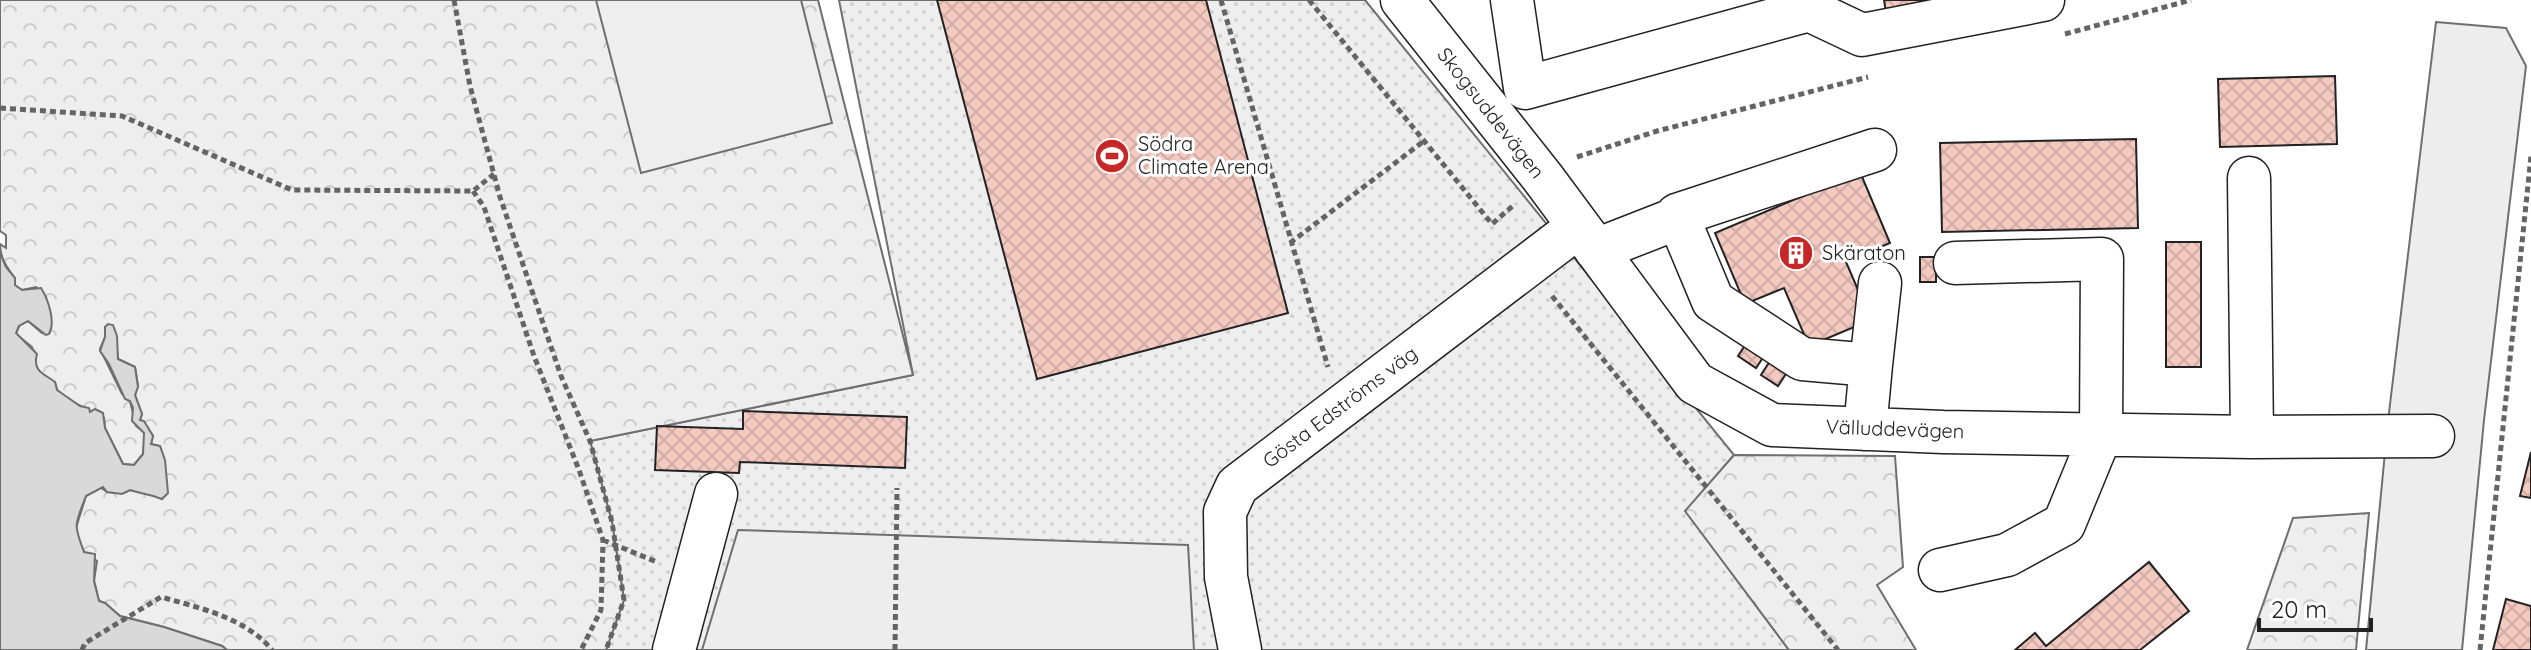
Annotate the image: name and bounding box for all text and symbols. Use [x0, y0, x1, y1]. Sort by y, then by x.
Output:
street label: Skogsuddevägen [1432, 42, 1550, 183]
place label: Södra Climate Arena [1138, 131, 1269, 179]
sports icon: Södra Climate Arena [1093, 137, 1131, 175]
building icon: Skäraton [1777, 234, 1815, 272]
place label: Skäraton [1822, 240, 1906, 265]
street label: Gösta Edströms väg [1257, 340, 1422, 473]
street label: Välluddevägen [1825, 414, 1965, 443]
scale bar [2259, 582, 2371, 632]
text: 20 m [2271, 594, 2327, 624]

